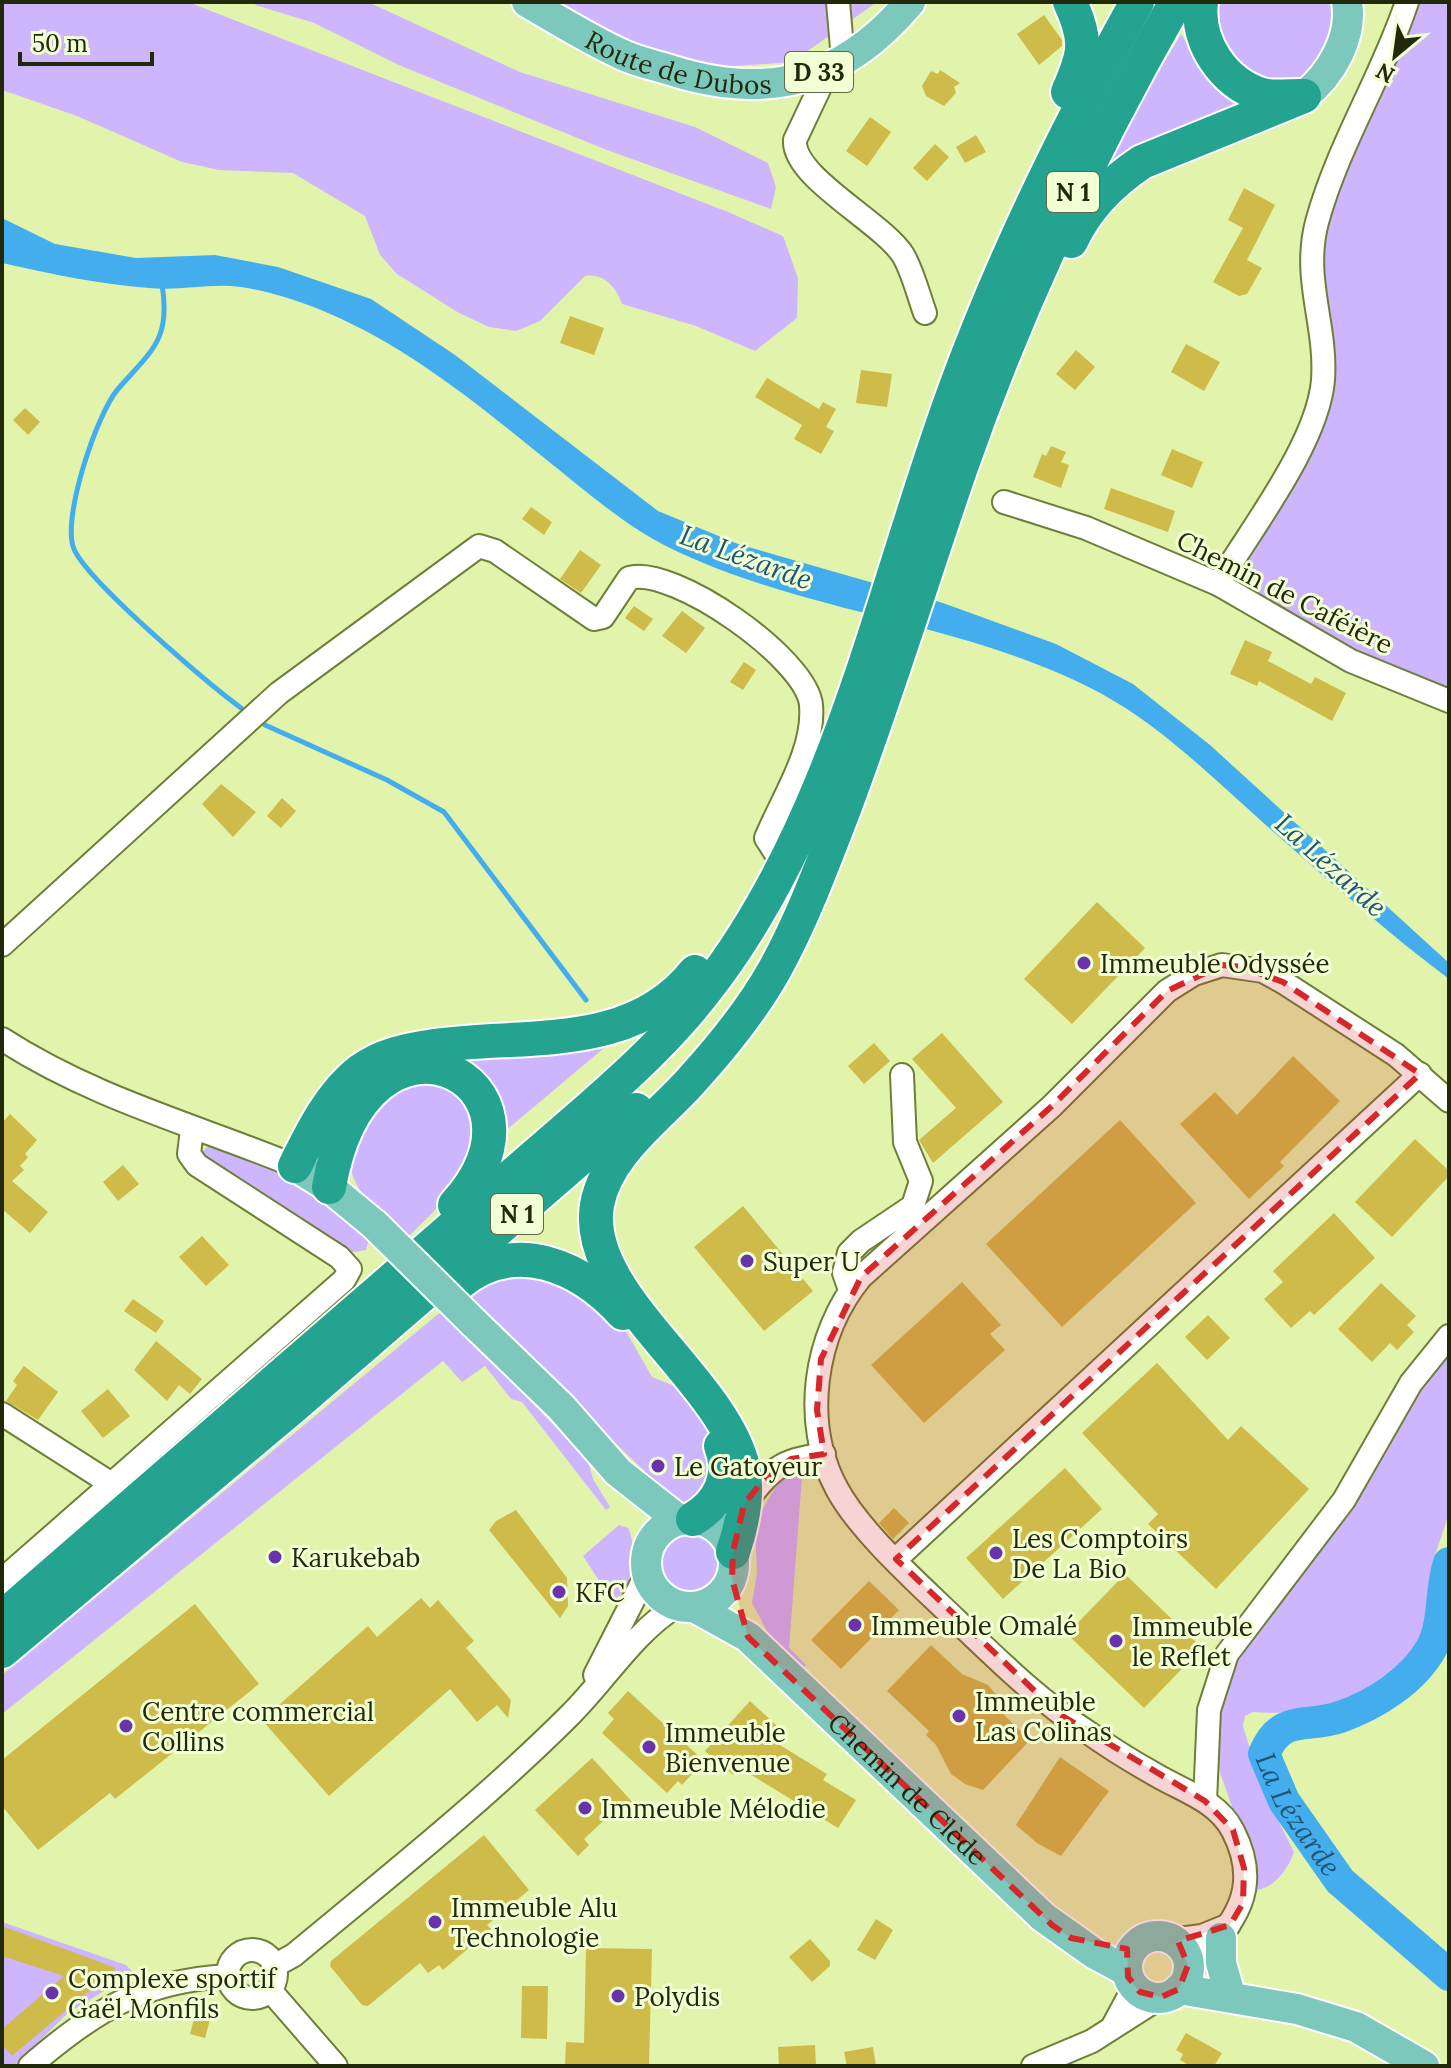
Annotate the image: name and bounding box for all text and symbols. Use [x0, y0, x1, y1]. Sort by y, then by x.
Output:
scale bar [20, 16, 152, 66]
north arrow [1355, 16, 1435, 96]
street label: Route de Dubos [580, 23, 772, 101]
text: 50 m [32, 28, 88, 59]
road number: D 33 [785, 52, 853, 92]
text: N [1371, 57, 1400, 90]
road number: N 1 [1047, 172, 1099, 212]
water label: La Lézarde [675, 516, 817, 598]
street label: Chemin de Caféière [1171, 523, 1399, 661]
water label: La Lézarde [1268, 805, 1394, 925]
place label: Immeuble Odyssée [1100, 947, 1330, 980]
marker: Immeuble Odyssée [1075, 954, 1093, 972]
road number: N 1 [491, 1194, 543, 1234]
place label: Super U [763, 1245, 860, 1278]
marker: Super U [738, 1252, 756, 1270]
place label: Le Gatoyeur [674, 1450, 823, 1483]
marker: Le Gatoyeur [649, 1457, 667, 1475]
place label: Les Comptoirs De La Bio [1012, 1522, 1188, 1585]
place label: Karukebab [291, 1541, 421, 1574]
marker: Les Comptoirs De La Bio [987, 1544, 1005, 1562]
marker: Karukebab [266, 1548, 284, 1566]
place label: KFC [575, 1576, 625, 1609]
marker: KFC [550, 1583, 568, 1601]
place label: Immeuble Omalé [871, 1609, 1077, 1642]
place label: Immeuble le Reflet [1132, 1610, 1253, 1673]
marker: Immeuble Omalé [846, 1616, 864, 1634]
marker: Immeuble le Reflet [1107, 1632, 1125, 1650]
place label: Immeuble Las Colinas [975, 1685, 1112, 1748]
place label: Centre commercial Collins [142, 1695, 374, 1758]
street label: Chemin de Clède [822, 1706, 994, 1872]
marker: Immeuble Las Colinas [950, 1707, 968, 1725]
place label: Immeuble Bienvenue [665, 1716, 790, 1779]
marker: Centre commercial Collins [117, 1717, 135, 1735]
marker: Immeuble Bienvenue [640, 1738, 658, 1756]
water label: La Lézarde [1248, 1747, 1349, 1883]
place label: Immeuble Mélodie [601, 1792, 826, 1825]
marker: Immeuble Mélodie [576, 1799, 594, 1817]
place label: Immeuble Alu Technologie [451, 1891, 618, 1954]
marker: Immeuble Alu Technologie [426, 1913, 444, 1931]
place label: Complexe sportif Gaël Monfils [68, 1962, 278, 2025]
place label: Polydis [634, 1980, 720, 2013]
marker: Complexe sportif Gaël Monfils [43, 1984, 61, 2002]
marker: Polydis [609, 1987, 627, 2005]

